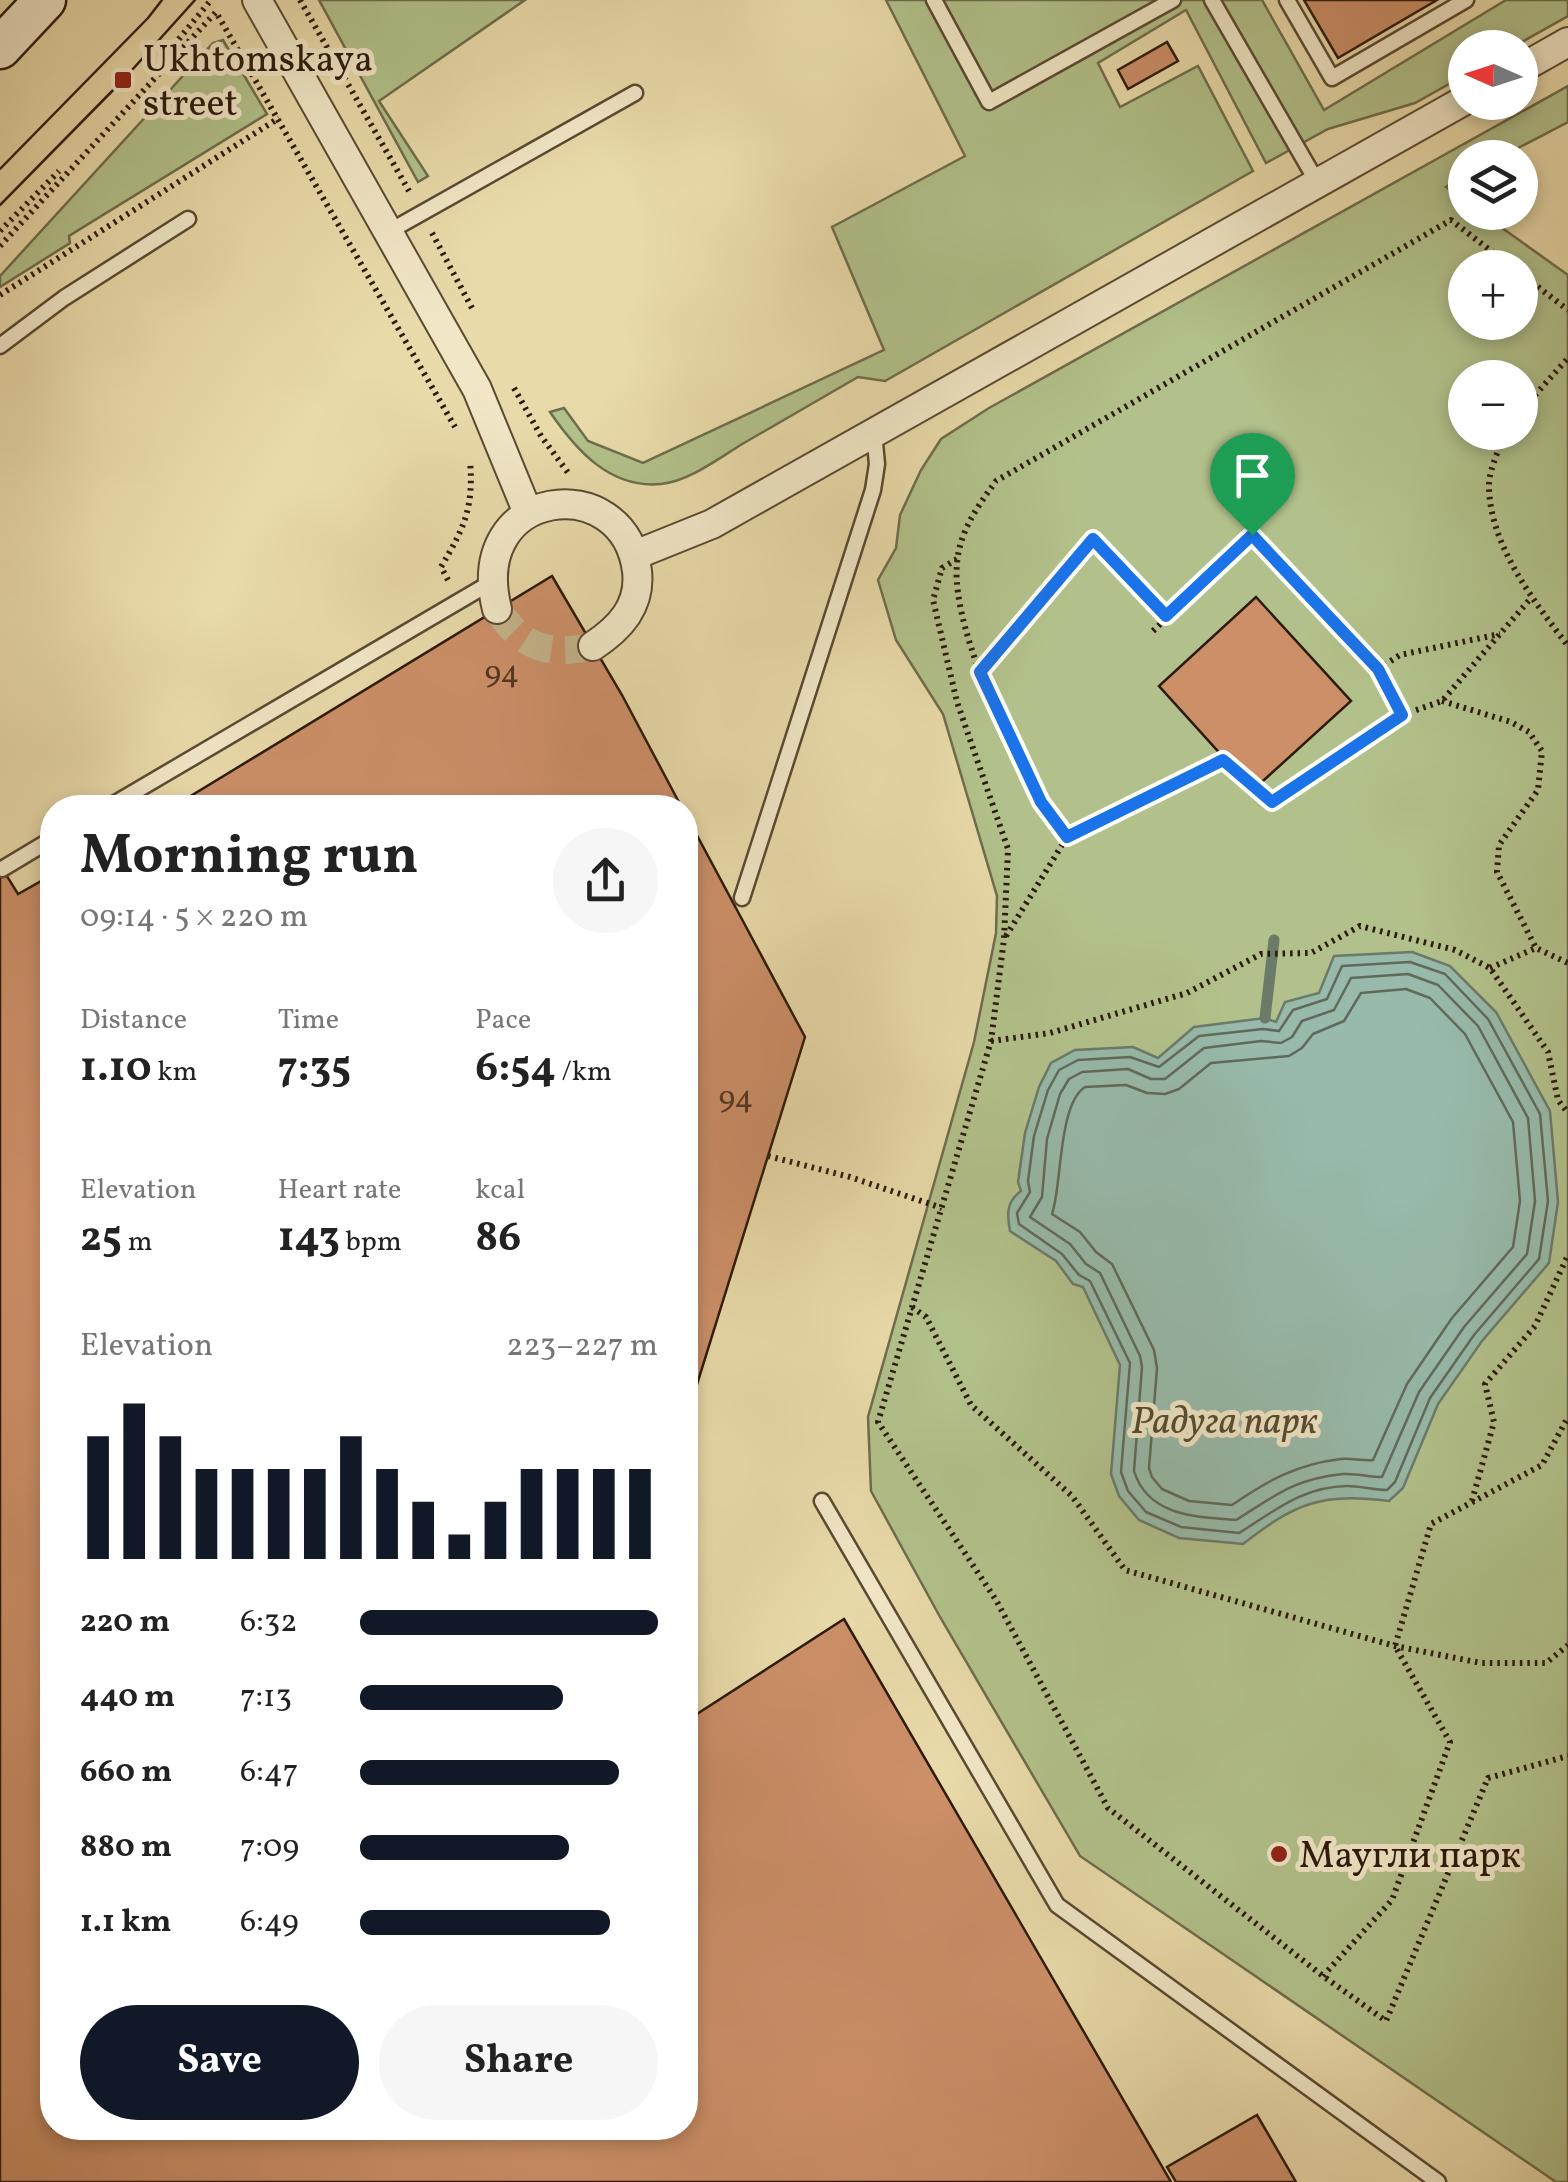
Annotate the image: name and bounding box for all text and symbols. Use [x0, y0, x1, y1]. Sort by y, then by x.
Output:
north arrow [1448, 30, 1538, 120]
map controls [1448, 30, 1538, 450]
place label: Ukhtomskaya street [143, 35, 373, 132]
marker: Ukhtomskaya street [112, 69, 134, 91]
button: layers [1448, 140, 1538, 230]
button: + [1448, 250, 1538, 340]
button: − [1448, 360, 1538, 450]
pin [1210, 433, 1295, 536]
icon: arrive [1225, 448, 1280, 503]
house number: 94 [485, 652, 519, 696]
text: Morning run [80, 820, 419, 896]
button: share [553, 828, 658, 933]
text: 09:14 · 5 × 220 m [80, 896, 308, 940]
text: Distance [80, 1001, 187, 1040]
text: Time [278, 1001, 339, 1040]
text: Pace [475, 1001, 531, 1040]
text: 1.10 [80, 1040, 152, 1099]
text: 7:35 [278, 1040, 351, 1099]
text: 6:54 [475, 1040, 556, 1099]
text: km [152, 1053, 197, 1092]
text: /km [556, 1053, 612, 1092]
house number: 94 [719, 1077, 753, 1121]
text: Elevation [80, 1171, 196, 1210]
text: Heart rate [278, 1171, 401, 1210]
text: kcal [475, 1171, 525, 1210]
text: 25 [80, 1210, 122, 1269]
text: 143 [278, 1210, 340, 1269]
text: 86 [475, 1210, 521, 1269]
text: m [122, 1223, 152, 1262]
text: bpm [340, 1223, 402, 1262]
text: Elevation [80, 1325, 213, 1369]
text: 223–227 m [506, 1325, 658, 1369]
park label: Радуга парк [1131, 1397, 1318, 1450]
text: 220 m [80, 1601, 170, 1645]
text: 6:32 [240, 1601, 297, 1645]
text: 440 m [80, 1676, 175, 1720]
text: 7:13 [240, 1676, 292, 1720]
text: 660 m [80, 1751, 172, 1795]
text: 6:47 [240, 1751, 298, 1795]
text: 880 m [80, 1826, 172, 1870]
text: 7:09 [240, 1826, 299, 1870]
place label: Маугли парк [1299, 1831, 1521, 1884]
marker: Маугли парк [1268, 1843, 1290, 1865]
text: 1.1 km [80, 1901, 172, 1945]
text: 6:49 [240, 1901, 299, 1945]
button: Save [80, 2005, 359, 2120]
button: Share [379, 2005, 658, 2120]

